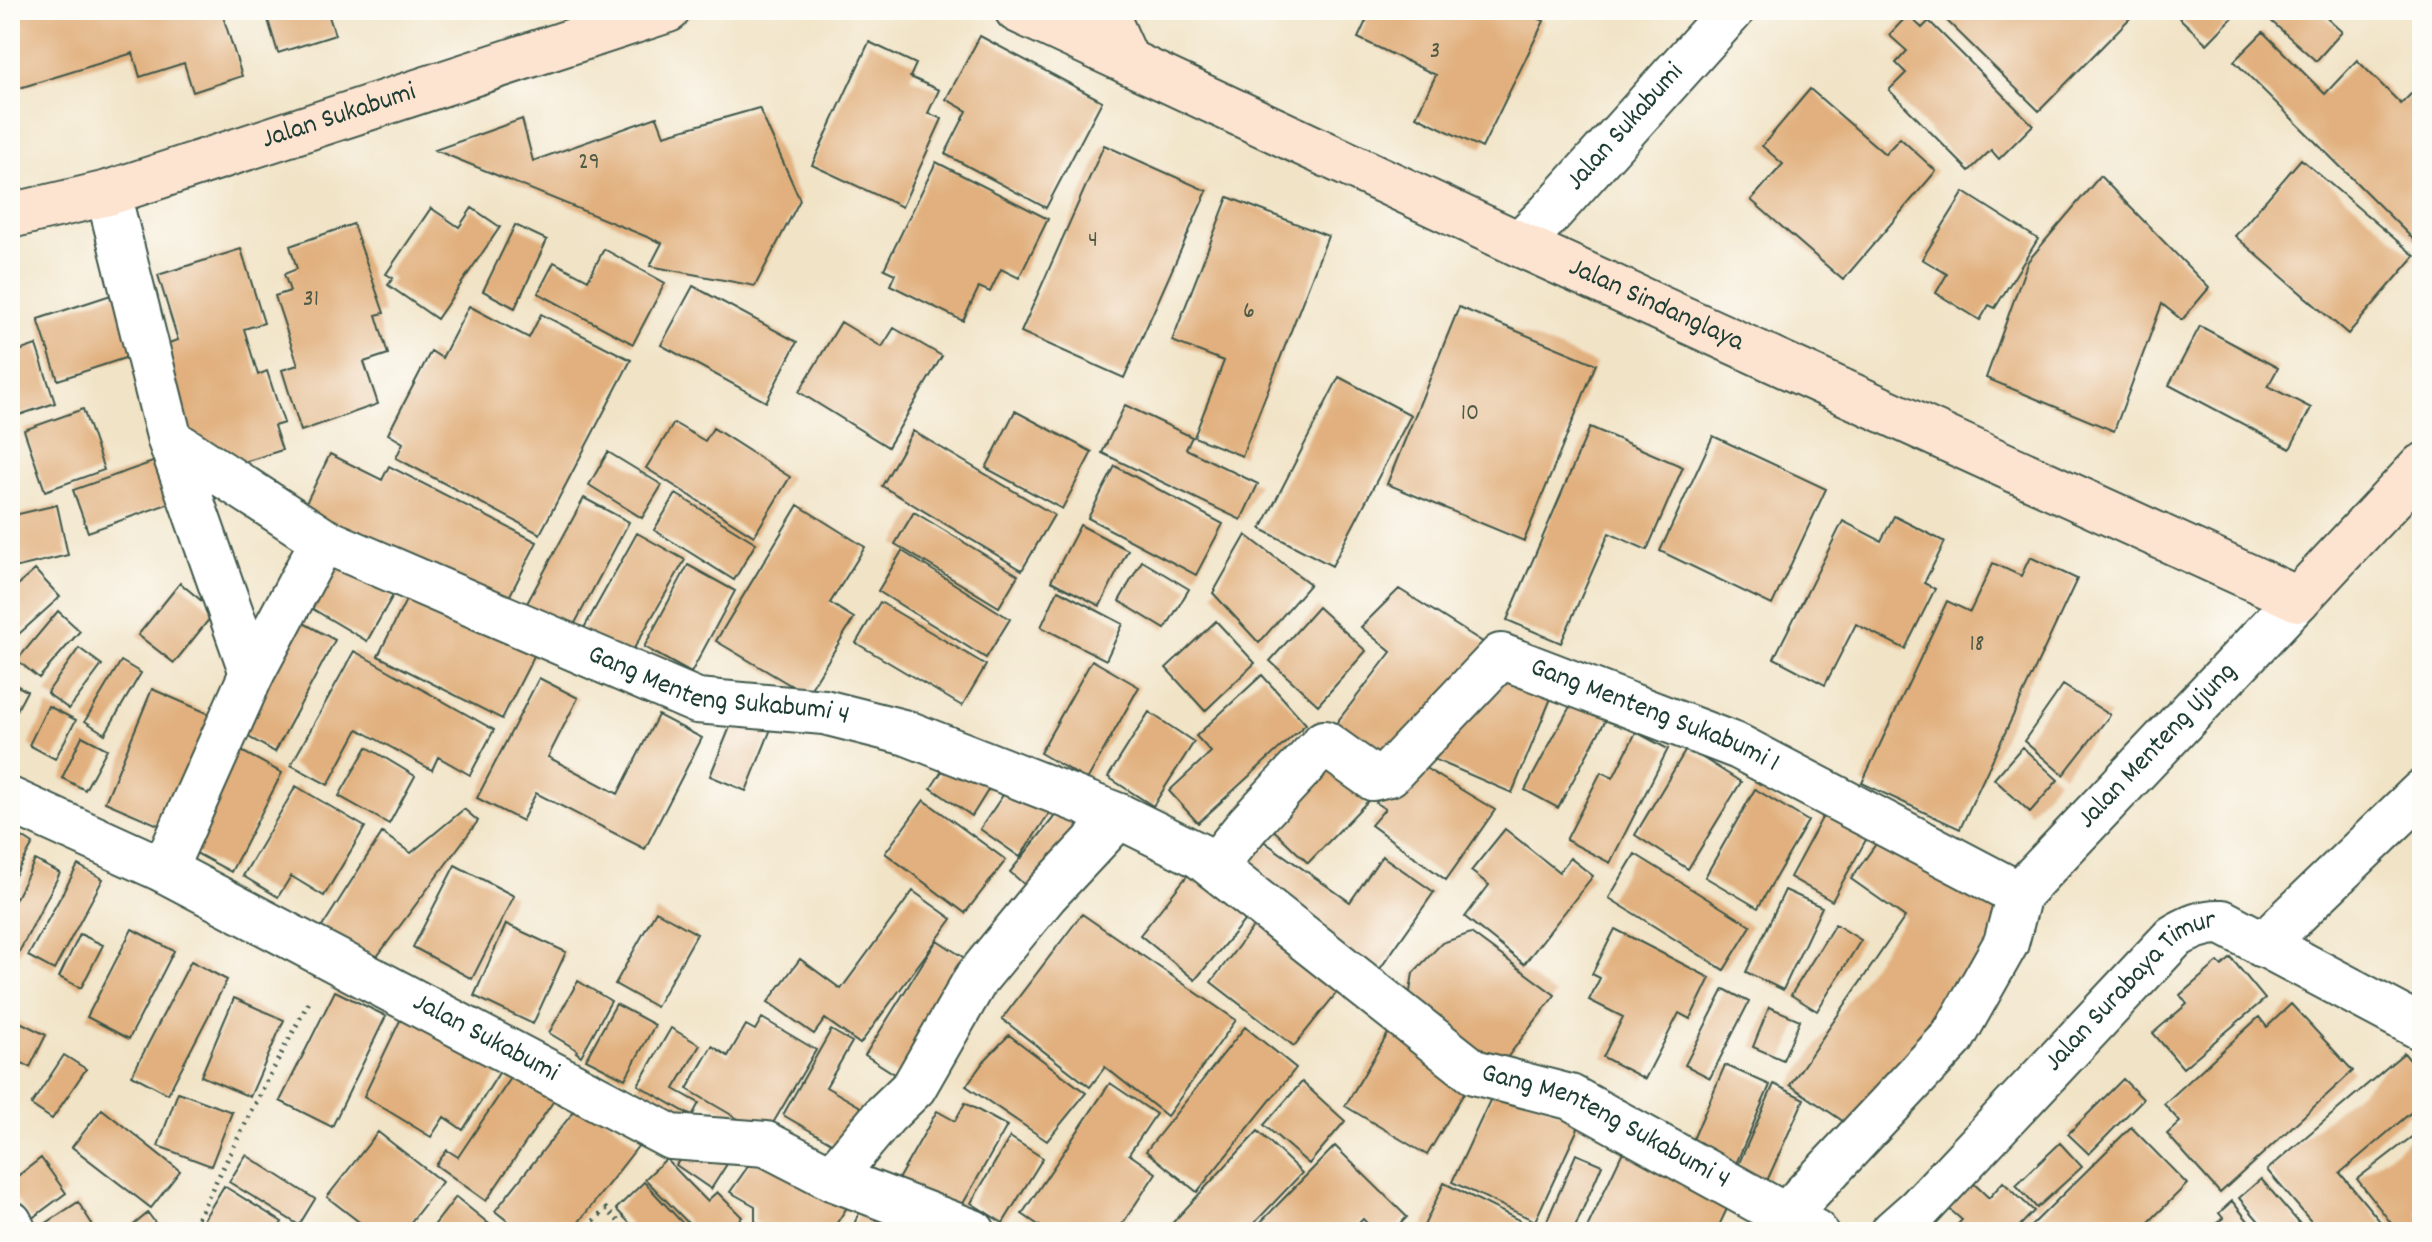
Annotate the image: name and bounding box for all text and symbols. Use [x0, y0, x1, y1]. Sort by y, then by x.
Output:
house number: 3 [1430, 35, 1440, 69]
street label: Jalan Sukabumi [1558, 55, 1695, 201]
street label: Jalan Sukabumi [257, 74, 422, 161]
house number: 29 [578, 146, 600, 180]
house number: 4 [1088, 224, 1098, 258]
street label: Jalan Sindanglaya [1561, 249, 1751, 364]
house number: 31 [303, 283, 319, 317]
house number: 6 [1243, 295, 1255, 329]
house number: 10 [1461, 397, 1479, 431]
house number: 18 [1970, 628, 1984, 662]
street label: Gang Menteng Sukabumi 4 [581, 636, 853, 738]
street label: Gang Menteng Sukabumi 1 [1524, 649, 1786, 784]
street label: Jalan Menteng Ujung [2069, 654, 2247, 839]
street label: Jalan Surabaya Timur [2036, 902, 2219, 1082]
street label: Jalan Sukabumi [405, 984, 565, 1094]
street label: Gang Menteng Sukabumi 4 [1477, 1055, 1737, 1201]

